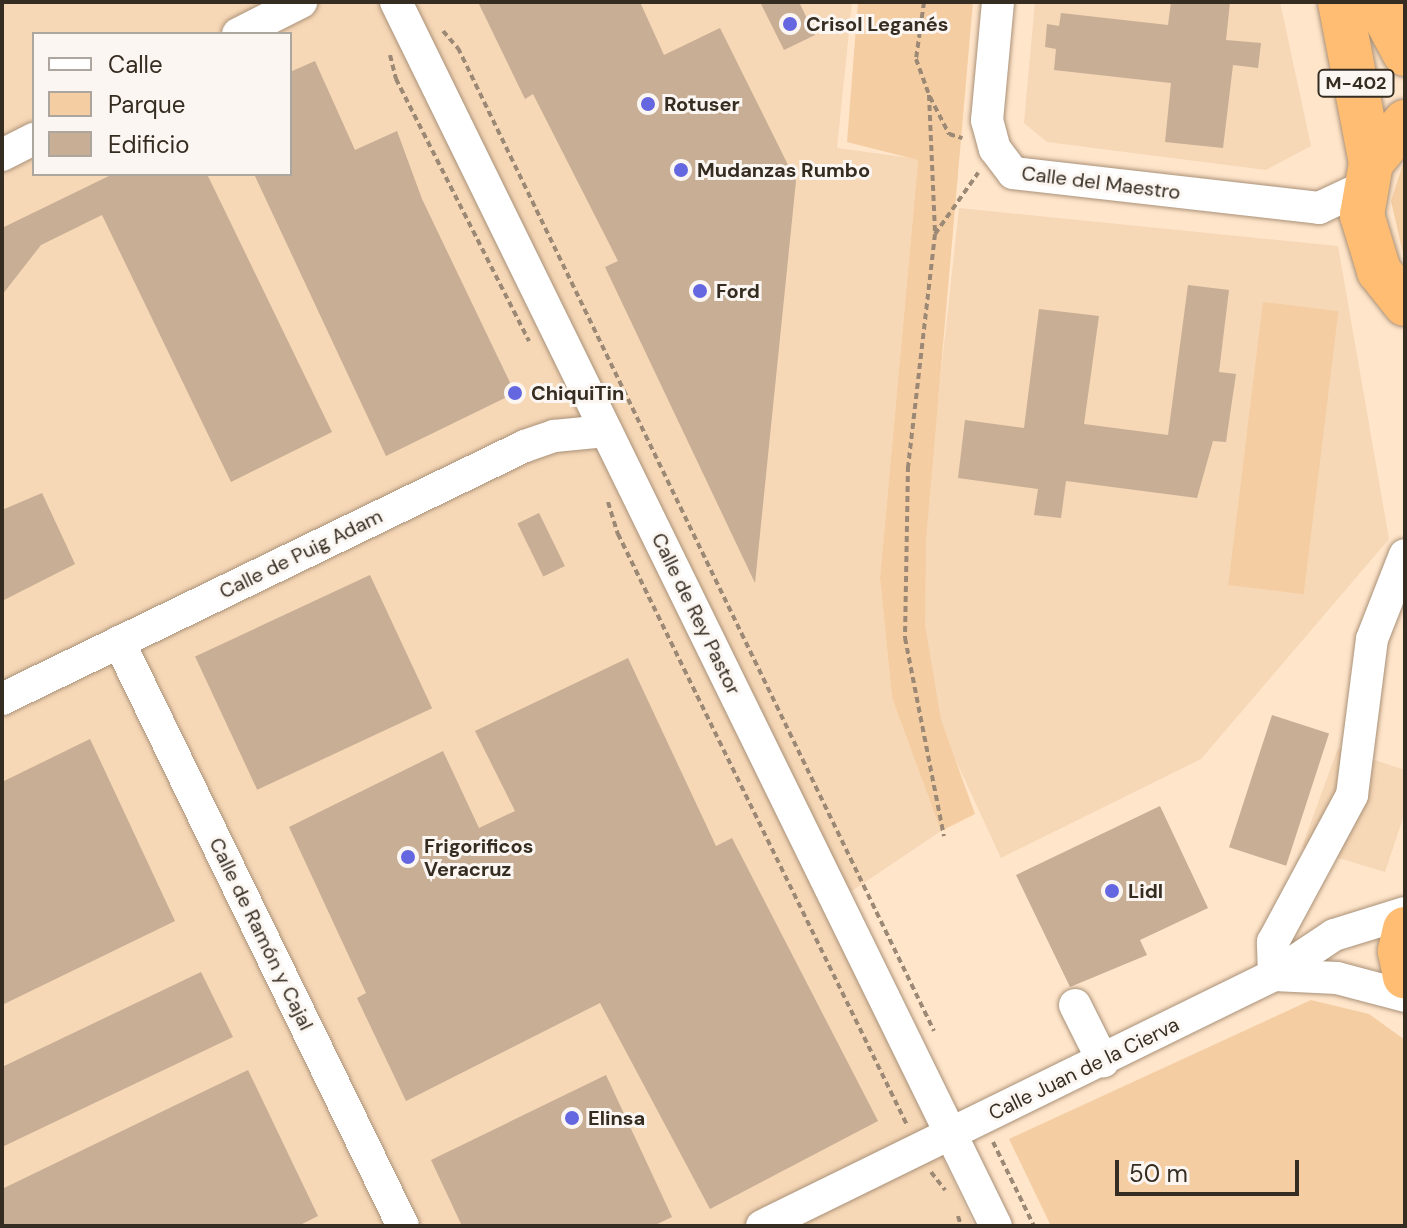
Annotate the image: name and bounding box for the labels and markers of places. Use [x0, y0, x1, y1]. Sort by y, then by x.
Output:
place label: Crisol Leganés [806, 12, 948, 36]
marker: Crisol Leganés [781, 15, 799, 33]
place label: Rotuser [664, 92, 740, 116]
marker: Rotuser [639, 95, 657, 113]
place label: Mudanzas Rumbo [697, 158, 870, 182]
marker: Mudanzas Rumbo [672, 161, 690, 179]
place label: Ford [716, 279, 760, 303]
marker: Ford [691, 282, 709, 300]
place label: ChiquiTin [531, 381, 624, 405]
marker: ChiquiTin [506, 384, 524, 402]
place label: Frigorificos Veracruz [424, 834, 533, 881]
marker: Frigorificos Veracruz [399, 848, 417, 866]
place label: Lidl [1128, 879, 1163, 903]
marker: Lidl [1103, 882, 1121, 900]
place label: Elinsa [588, 1106, 645, 1130]
marker: Elinsa [563, 1109, 581, 1127]

